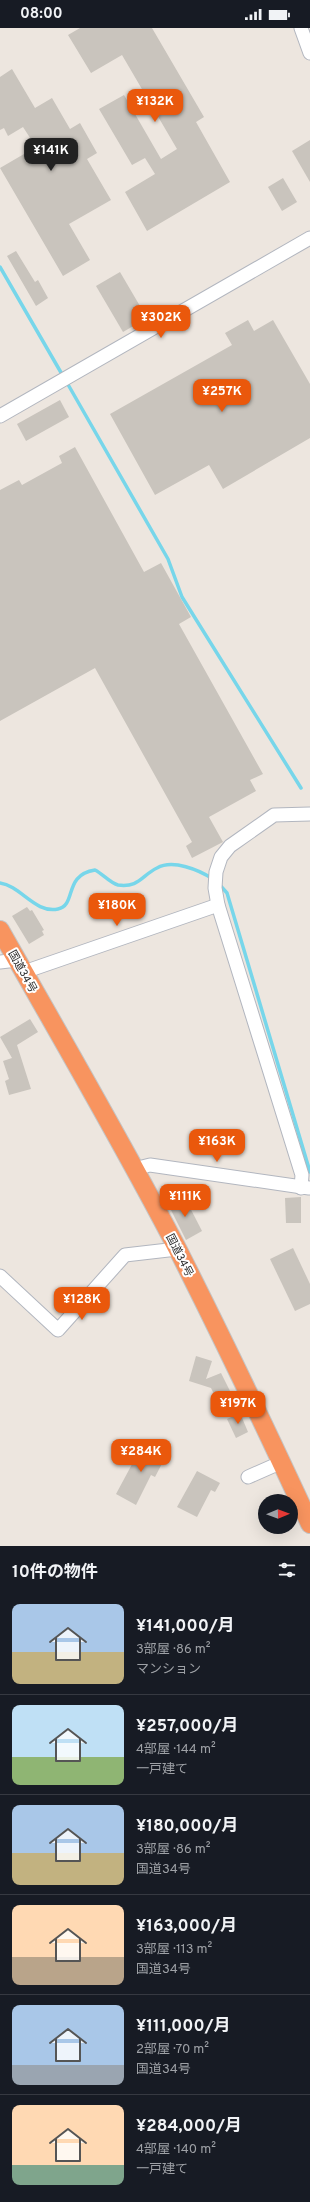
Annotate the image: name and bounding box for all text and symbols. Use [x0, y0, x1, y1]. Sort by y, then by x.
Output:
text: 08:00 [20, 5, 63, 24]
pin: ¥132K [127, 89, 183, 123]
text: ¥132K [136, 94, 174, 110]
pin: ¥141K [23, 138, 79, 172]
text: ¥141K [33, 143, 69, 159]
pin: ¥302K [133, 305, 189, 339]
text: ¥302K [140, 310, 182, 326]
pin: ¥257K [194, 379, 250, 413]
text: ¥257K [202, 384, 242, 400]
pin: ¥180K [89, 893, 145, 927]
text: ¥180K [98, 898, 136, 914]
street label: 国道34号 [5, 948, 40, 995]
pin: ¥163K [189, 1129, 245, 1163]
text: ¥163K [198, 1134, 236, 1150]
pin: ¥111K [157, 1184, 213, 1218]
text: ¥111K [169, 1189, 201, 1205]
street label: 国道34号 [162, 1232, 196, 1279]
pin: ¥128K [54, 1287, 110, 1321]
text: ¥128K [63, 1292, 101, 1308]
pin: ¥197K [210, 1391, 266, 1425]
text: ¥197K [220, 1396, 257, 1412]
pin: ¥284K [113, 1439, 169, 1473]
text: ¥284K [120, 1444, 162, 1460]
north arrow [258, 1494, 298, 1534]
map controls [258, 1494, 298, 1534]
icon: filters [276, 1559, 298, 1581]
text: 10件の物件 [12, 1562, 98, 1584]
text: ¥141,000/月 [136, 1616, 235, 1638]
icon: home [44, 1620, 92, 1668]
text: 3部屋 · 86 m² [136, 1642, 210, 1658]
text: マンション [136, 1662, 201, 1678]
text: ¥257,000/月 [136, 1716, 239, 1738]
icon: home [44, 1721, 92, 1769]
text: 4部屋 · 144 m² [136, 1742, 216, 1758]
text: 一戸建て [136, 1762, 188, 1778]
text: ¥180,000/月 [136, 1816, 239, 1838]
icon: home [44, 1821, 92, 1869]
text: 3部屋 · 86 m² [136, 1842, 210, 1858]
text: 国道34号 [136, 1862, 191, 1878]
text: ¥163,000/月 [136, 1916, 237, 1938]
icon: home [44, 1921, 92, 1969]
text: 3部屋 · 113 m² [136, 1942, 212, 1958]
text: 国道34号 [136, 1962, 191, 1978]
text: ¥111,000/月 [136, 2016, 231, 2038]
icon: home [44, 2021, 92, 2069]
text: 2部屋 · 70 m² [136, 2042, 209, 2058]
text: 国道34号 [136, 2062, 191, 2078]
text: ¥284,000/月 [136, 2116, 242, 2138]
icon: home [44, 2121, 92, 2169]
text: 4部屋 · 140 m² [136, 2142, 216, 2158]
text: 一戸建て [136, 2162, 188, 2178]

